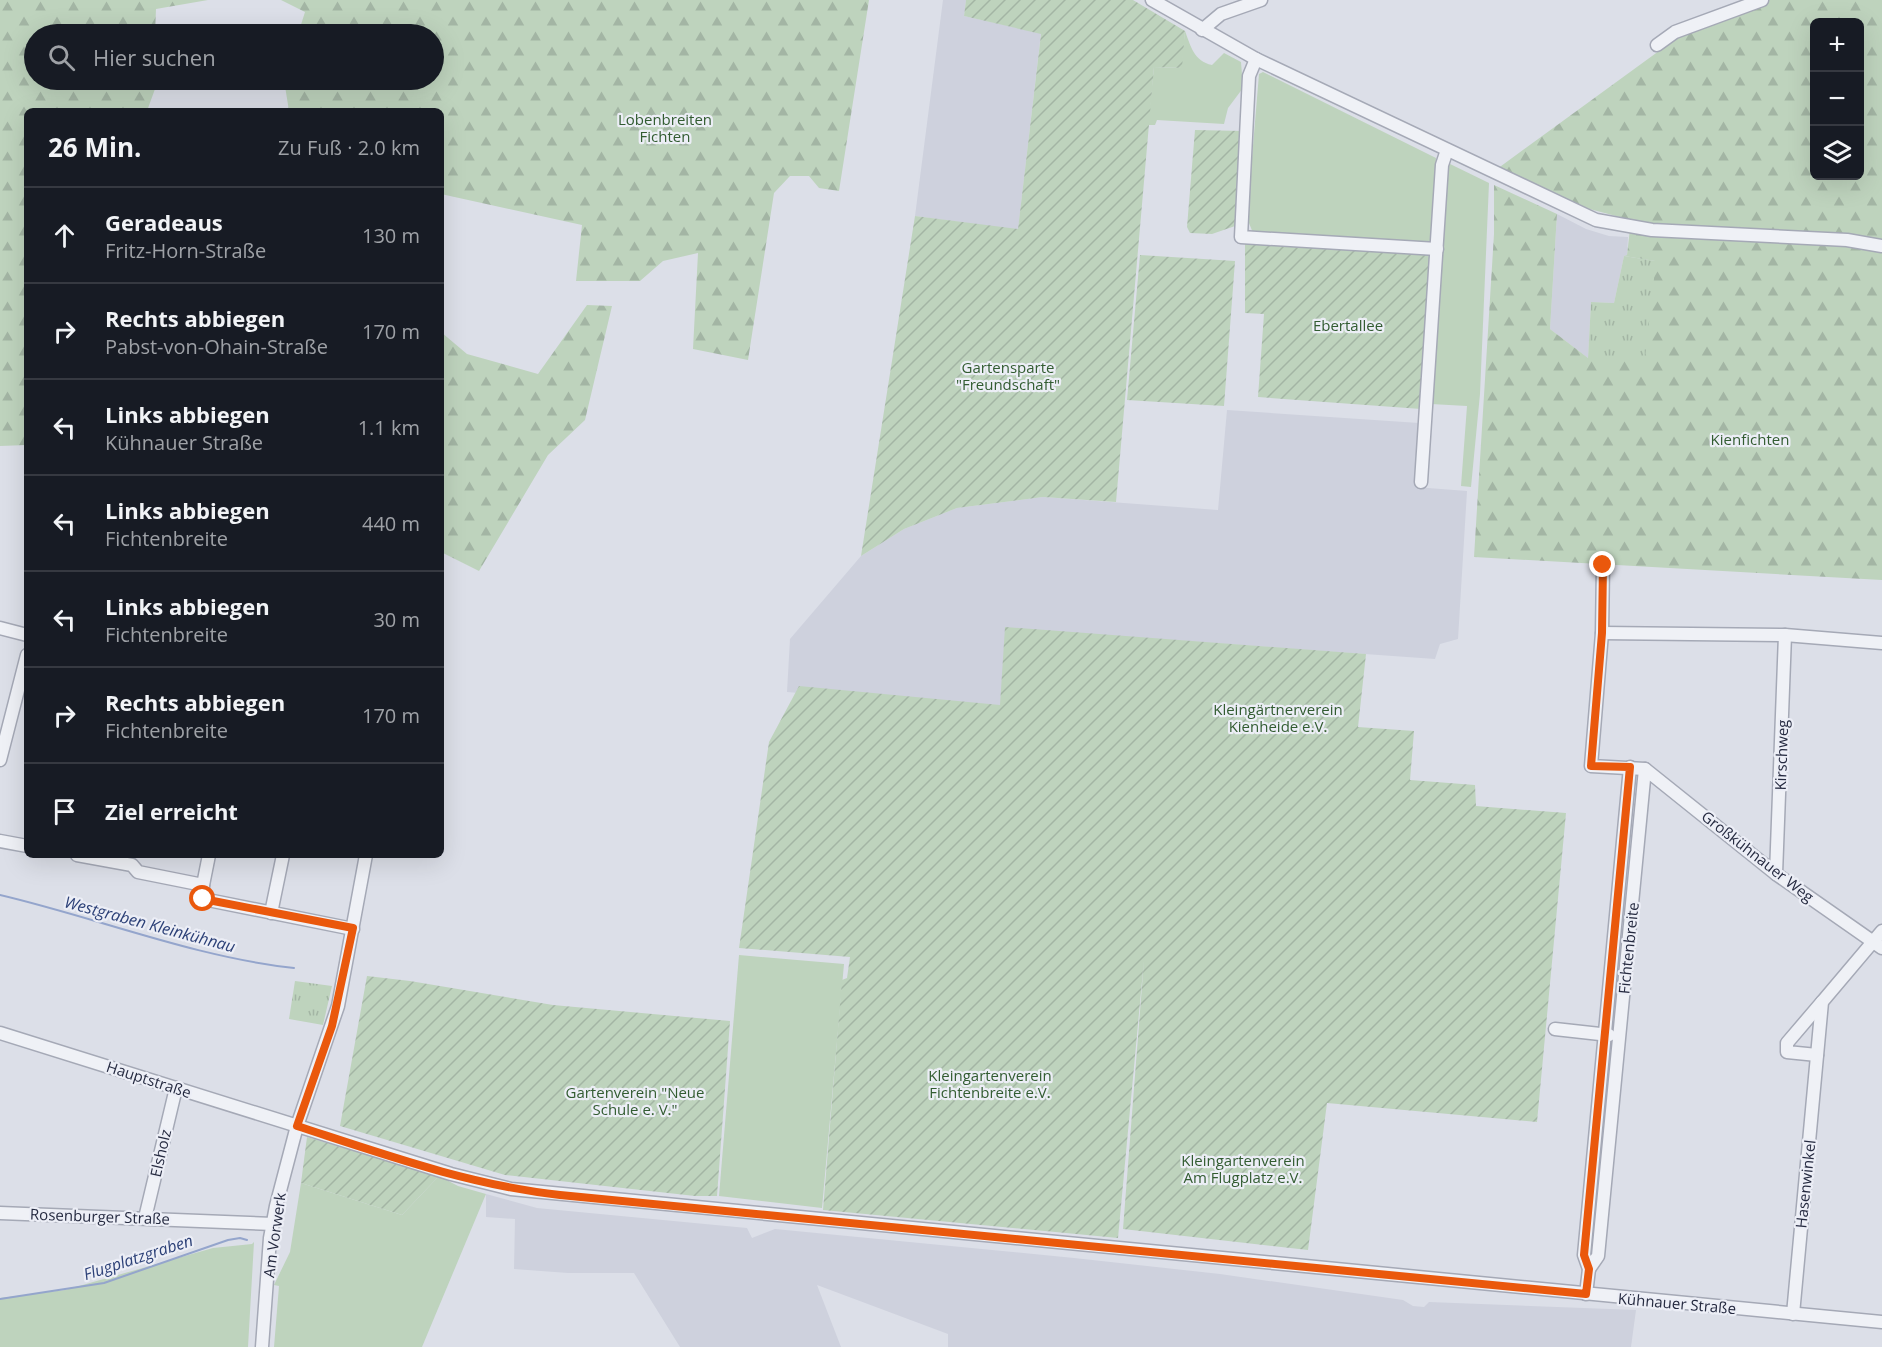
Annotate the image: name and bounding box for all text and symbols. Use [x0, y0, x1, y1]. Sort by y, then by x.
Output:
map controls [1810, 18, 1864, 180]
button: + [1810, 18, 1864, 72]
search box [24, 24, 444, 90]
icon: search [45, 41, 78, 74]
text: Hier suchen [93, 42, 216, 72]
button: − [1810, 72, 1864, 126]
park label: Lobenbreiten Fichten [618, 109, 712, 146]
button: layers [1810, 126, 1864, 180]
text: 26 Min. [48, 129, 141, 165]
text: Zu Fuß · 2.0 km [278, 134, 420, 161]
text: Geradeaus [105, 207, 223, 237]
icon: ahead [48, 219, 81, 252]
text: 130 m [362, 222, 420, 249]
text: Fritz-Horn-Straße [105, 237, 266, 264]
text: Rechts abbiegen [105, 303, 285, 333]
icon: right [48, 315, 81, 348]
park label: Ebertallee [1313, 315, 1383, 335]
text: 170 m [362, 318, 420, 345]
text: Pabst-von-Ohain-Straße [105, 333, 328, 360]
park label: Gartensparte "Freundschaft" [956, 357, 1060, 394]
text: Links abbiegen [105, 399, 270, 429]
icon: left [48, 411, 81, 444]
text: 1.1 km [358, 414, 420, 441]
text: Kühnauer Straße [105, 429, 263, 456]
park label: Kienfichten [1711, 429, 1789, 449]
text: Links abbiegen [105, 495, 270, 525]
icon: left [48, 507, 81, 540]
text: 440 m [362, 510, 420, 537]
text: Fichtenbreite [105, 525, 228, 552]
route end [1589, 551, 1615, 577]
text: Links abbiegen [105, 591, 270, 621]
icon: left [48, 603, 81, 636]
text: 30 m [373, 606, 420, 633]
text: Fichtenbreite [105, 621, 228, 648]
text: Rechts abbiegen [105, 687, 285, 717]
icon: right [48, 699, 81, 732]
park label: Kleingärtnerverein Kienheide e.V. [1213, 699, 1343, 736]
text: 170 m [362, 702, 420, 729]
text: Fichtenbreite [105, 717, 228, 744]
street label: Kirschweg [1770, 719, 1792, 791]
icon: arrive [48, 795, 81, 828]
text: Ziel erreicht [105, 796, 238, 826]
street label: Großkühnauer Weg [1698, 806, 1818, 906]
route start [189, 885, 215, 911]
water label: Westgraben Kleinkühnau [62, 891, 238, 957]
street label: Fichtenbreite [1613, 901, 1643, 995]
street label: Hauptstraße [104, 1056, 194, 1102]
park label: Kleingartenverein Fichtenbreite e.V. [928, 1065, 1052, 1102]
park label: Gartenverein "Neue Schule e. V." [565, 1082, 705, 1119]
street label: Elsholz [145, 1127, 175, 1179]
street label: Hasenwinkel [1790, 1139, 1820, 1229]
park label: Kleingartenverein Am Flugplatz e.V. [1181, 1150, 1305, 1187]
street label: Am Vorwerk [258, 1191, 290, 1279]
street label: Rosenburger Straße [30, 1204, 170, 1228]
water label: Flugplatzgraben [80, 1229, 196, 1285]
street label: Kühnauer Straße [1617, 1288, 1737, 1318]

